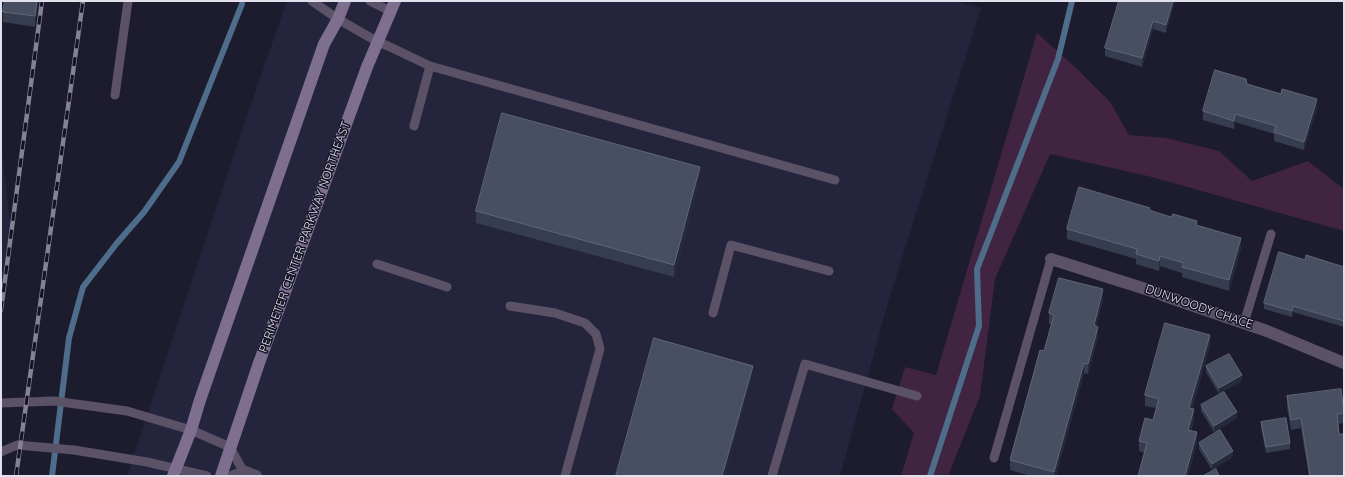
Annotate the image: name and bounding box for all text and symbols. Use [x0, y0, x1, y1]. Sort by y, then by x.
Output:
street label: PERIMETER CENTER PARKWAY NORTHEAST [256, 119, 354, 355]
street label: DUNWOODY CHACE [1143, 282, 1255, 332]

